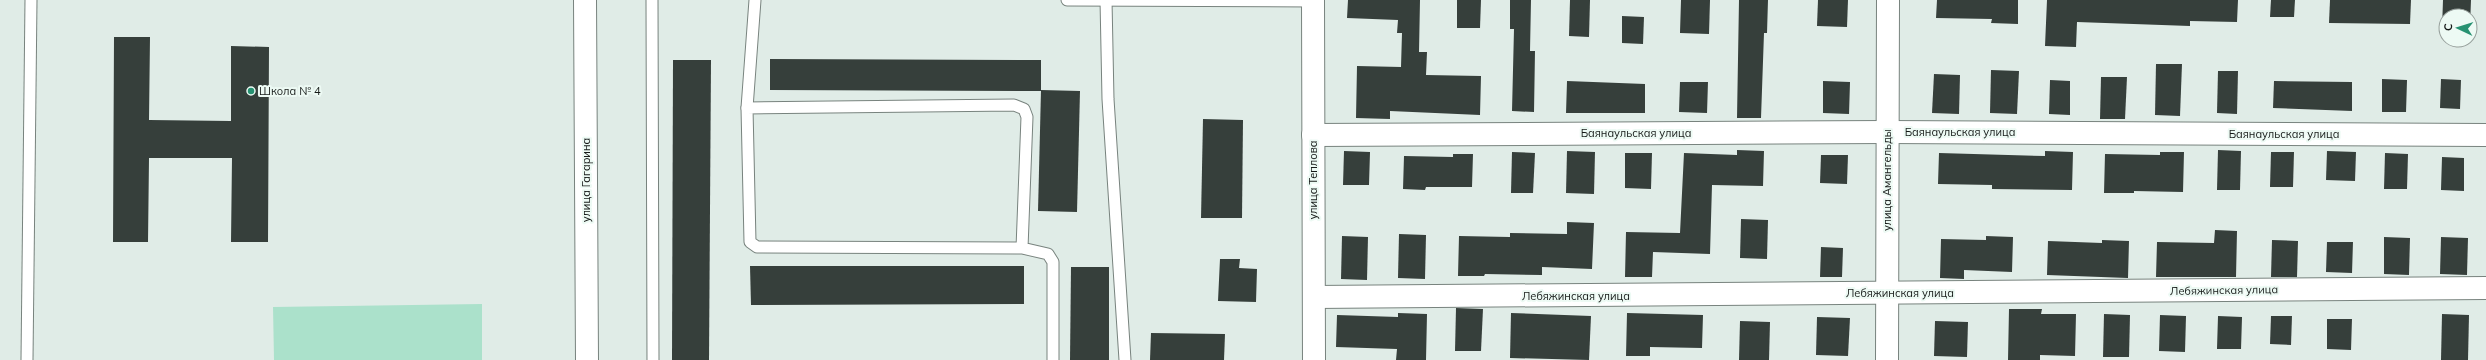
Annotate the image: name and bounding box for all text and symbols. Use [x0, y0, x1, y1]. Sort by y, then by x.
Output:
north arrow [2438, 8, 2478, 48]
text: С [2441, 23, 2455, 32]
place label: Школа № 4 [259, 84, 321, 98]
marker: Школа № 4 [246, 86, 256, 96]
street label: Баянаульская улица [1905, 125, 2015, 139]
street label: Баянаульская улица [1581, 126, 1691, 140]
street label: Баянаульская улица [2229, 127, 2339, 141]
street label: улица Амангельды [1880, 129, 1894, 231]
street label: улица Гагарина [579, 138, 593, 222]
street label: улица Теплова [1306, 140, 1320, 220]
street label: Лебяжинская улица [2170, 282, 2278, 298]
street label: Лебяжинская улица [1846, 286, 1954, 300]
street label: Лебяжинская улица [1522, 289, 1630, 303]

